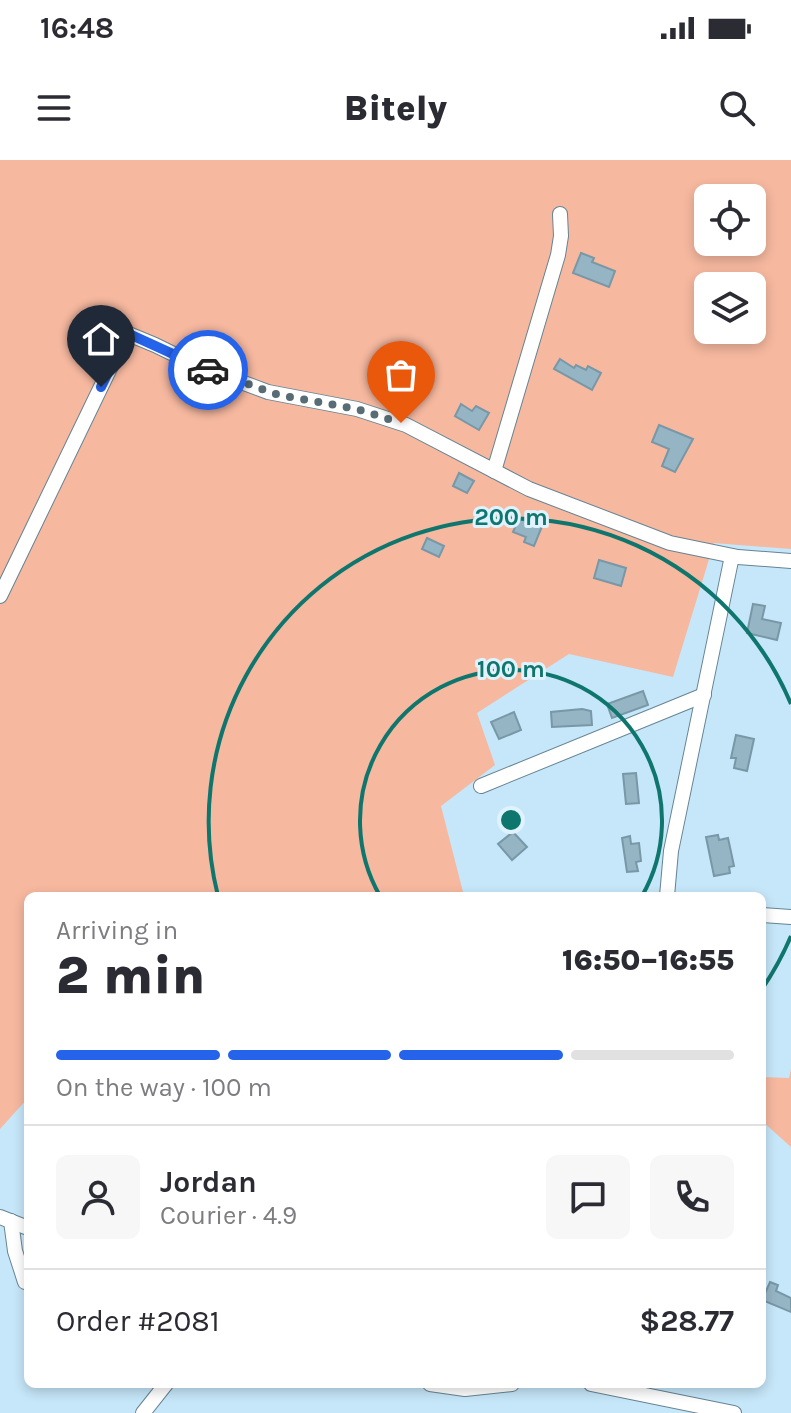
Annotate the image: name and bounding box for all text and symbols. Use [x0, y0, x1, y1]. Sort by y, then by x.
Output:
text: 16:48 [40, 10, 114, 46]
icon: menu [32, 86, 76, 130]
icon: search [715, 86, 759, 130]
text: Bitely [344, 87, 447, 129]
map controls [694, 184, 766, 344]
button: locate [694, 184, 766, 256]
button: layers [694, 272, 766, 344]
pin [67, 305, 135, 387]
icon: home [79, 317, 123, 361]
courier [168, 330, 248, 410]
pin [367, 341, 435, 423]
icon: car [186, 348, 230, 392]
icon: bag [379, 353, 423, 397]
text: 200 m [474, 503, 548, 531]
text: 100 m [477, 655, 545, 683]
centre of rings [497, 806, 525, 834]
text: Arriving in [56, 915, 178, 946]
text: 16:50–16:55 [562, 942, 734, 978]
text: 2 min [56, 945, 205, 1006]
text: On the way · 100 m [56, 1072, 272, 1103]
button: person [56, 1155, 140, 1239]
button: chat [546, 1155, 630, 1239]
button: phone [650, 1155, 734, 1239]
text: Jordan [160, 1164, 257, 1200]
text: Courier · 4.9 [160, 1200, 297, 1231]
text: Order #2081 [56, 1303, 220, 1339]
text: $28.77 [639, 1303, 734, 1339]

